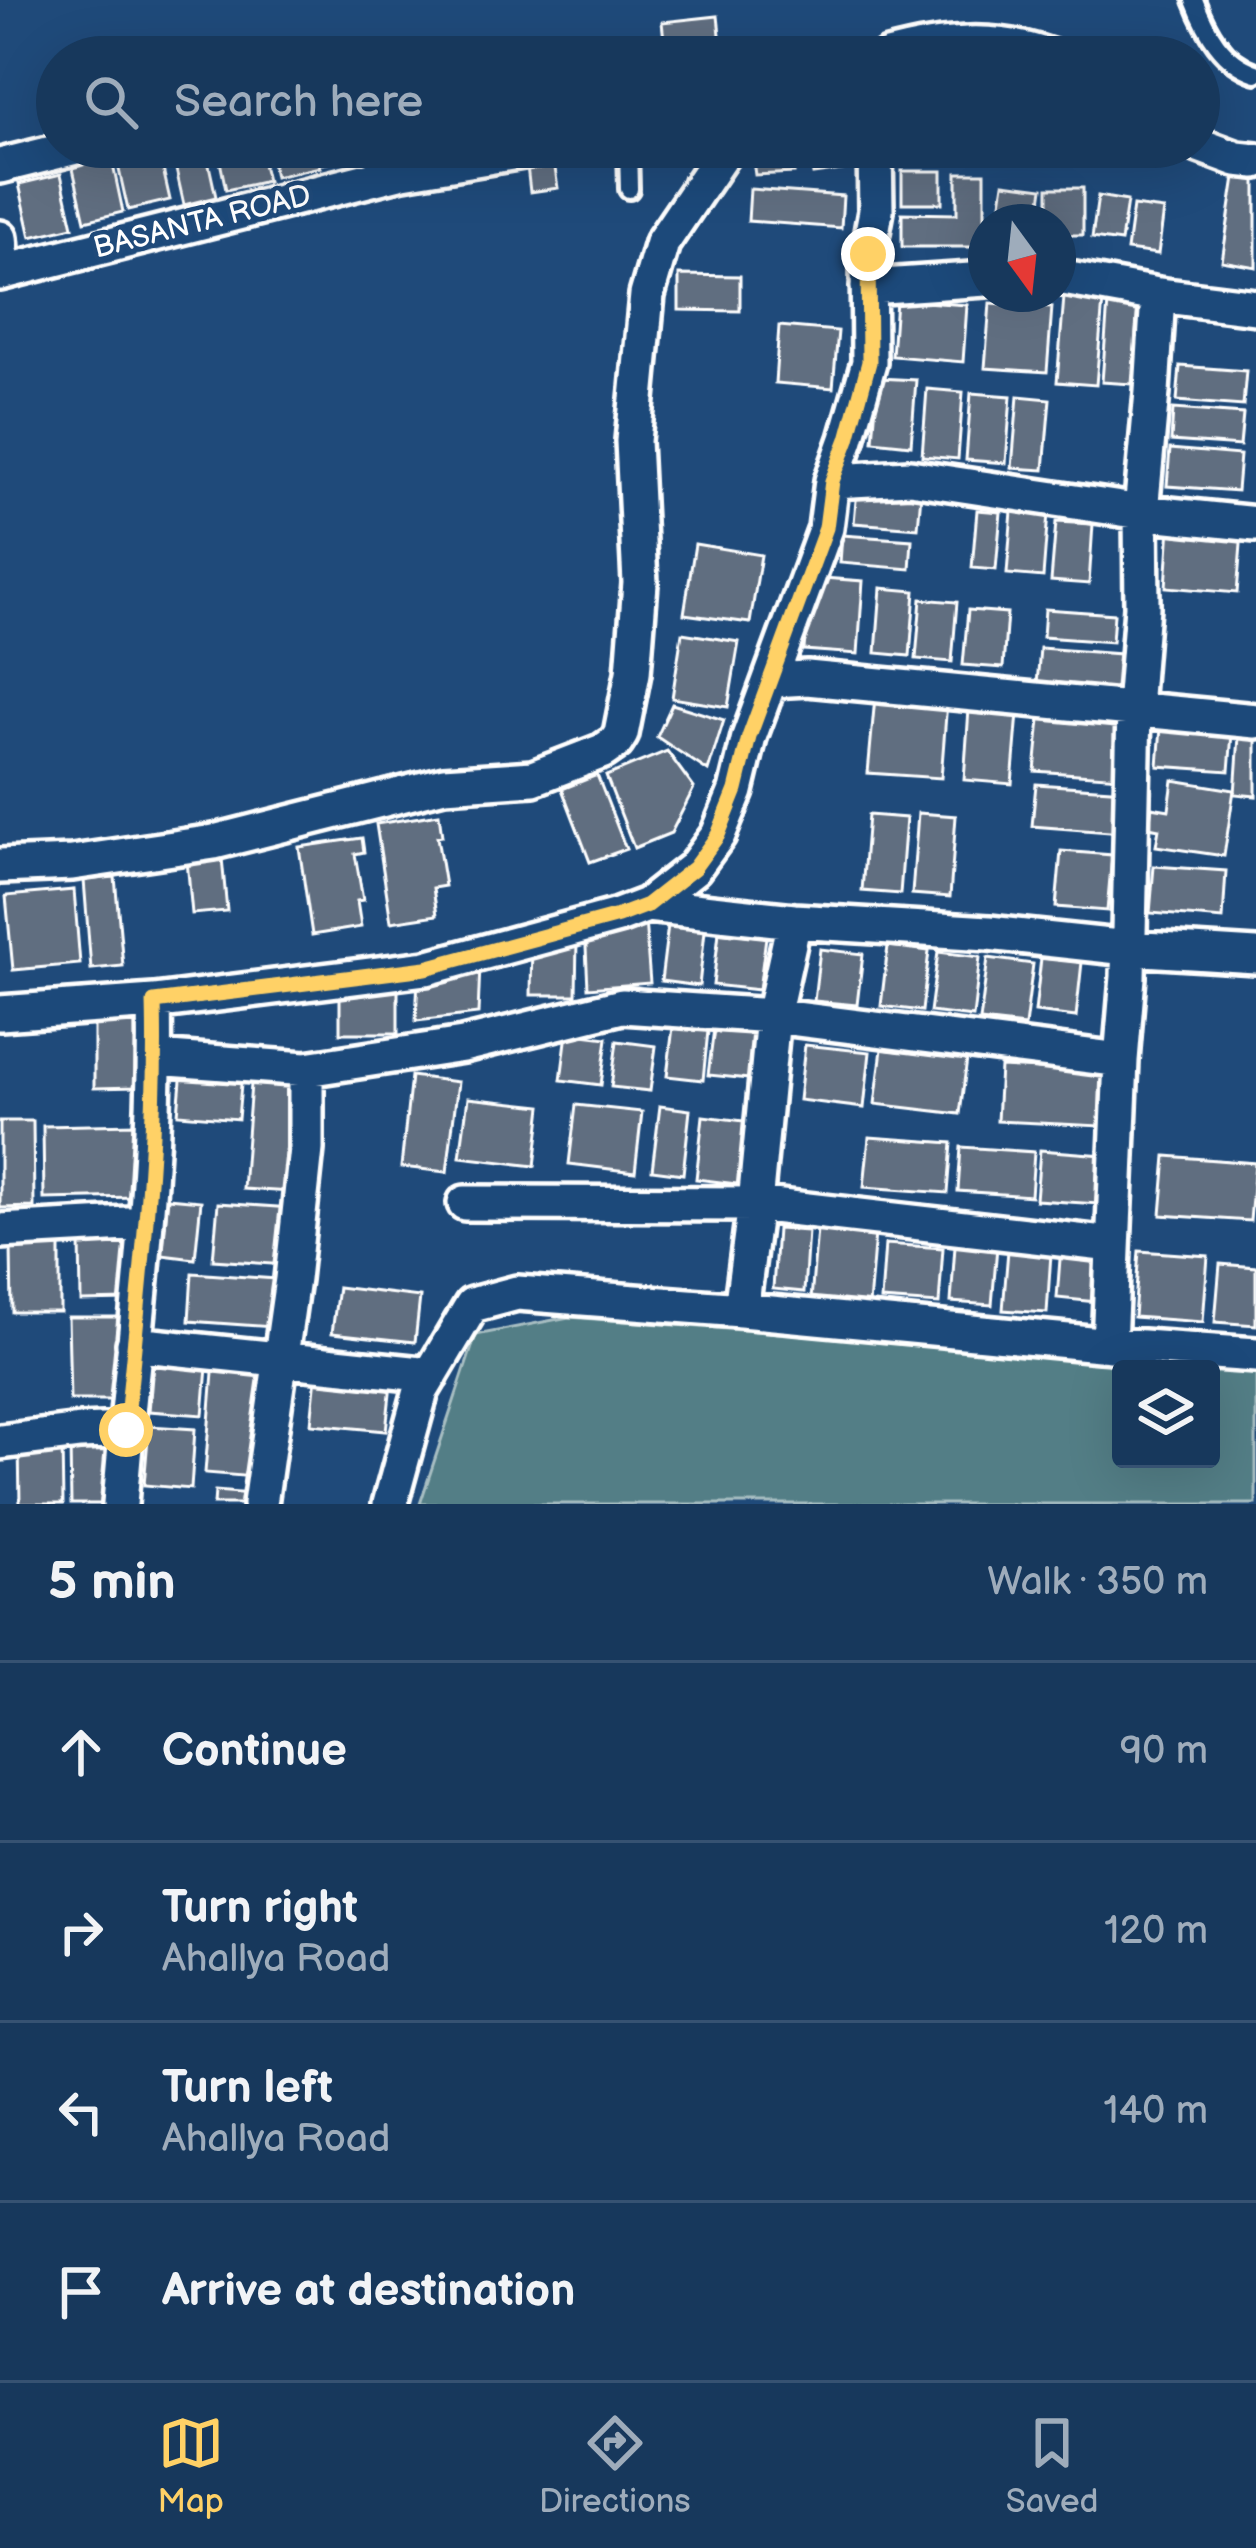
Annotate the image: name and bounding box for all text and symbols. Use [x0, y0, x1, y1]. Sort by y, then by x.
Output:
search box [36, 36, 1220, 168]
icon: search [78, 69, 144, 135]
text: Search here [174, 75, 423, 130]
street label: BASANTA ROAD [90, 178, 315, 266]
north arrow [968, 204, 1076, 312]
route end [841, 227, 895, 281]
map controls [1112, 1360, 1220, 1468]
button: layers [1112, 1360, 1220, 1468]
route start [99, 1403, 153, 1457]
text: 5 min [48, 1552, 176, 1613]
text: Walk · 350 m [987, 1559, 1208, 1606]
icon: ahead [48, 1719, 114, 1785]
text: Continue [162, 1724, 347, 1779]
text: 90 m [1120, 1728, 1208, 1775]
text: Turn right [162, 1881, 358, 1936]
icon: right [48, 1899, 114, 1965]
text: 120 m [1104, 1908, 1208, 1955]
text: Ahallya Road [162, 1936, 390, 1983]
text: Turn left [162, 2061, 333, 2116]
icon: left [48, 2079, 114, 2145]
text: 140 m [1103, 2088, 1208, 2135]
text: Ahallya Road [162, 2116, 390, 2163]
icon: arrive [48, 2259, 114, 2325]
text: Arrive at destination [162, 2264, 575, 2319]
tab: Map [158, 2410, 224, 2522]
tab: Directions [539, 2410, 691, 2522]
tab: Saved [1006, 2410, 1098, 2522]

